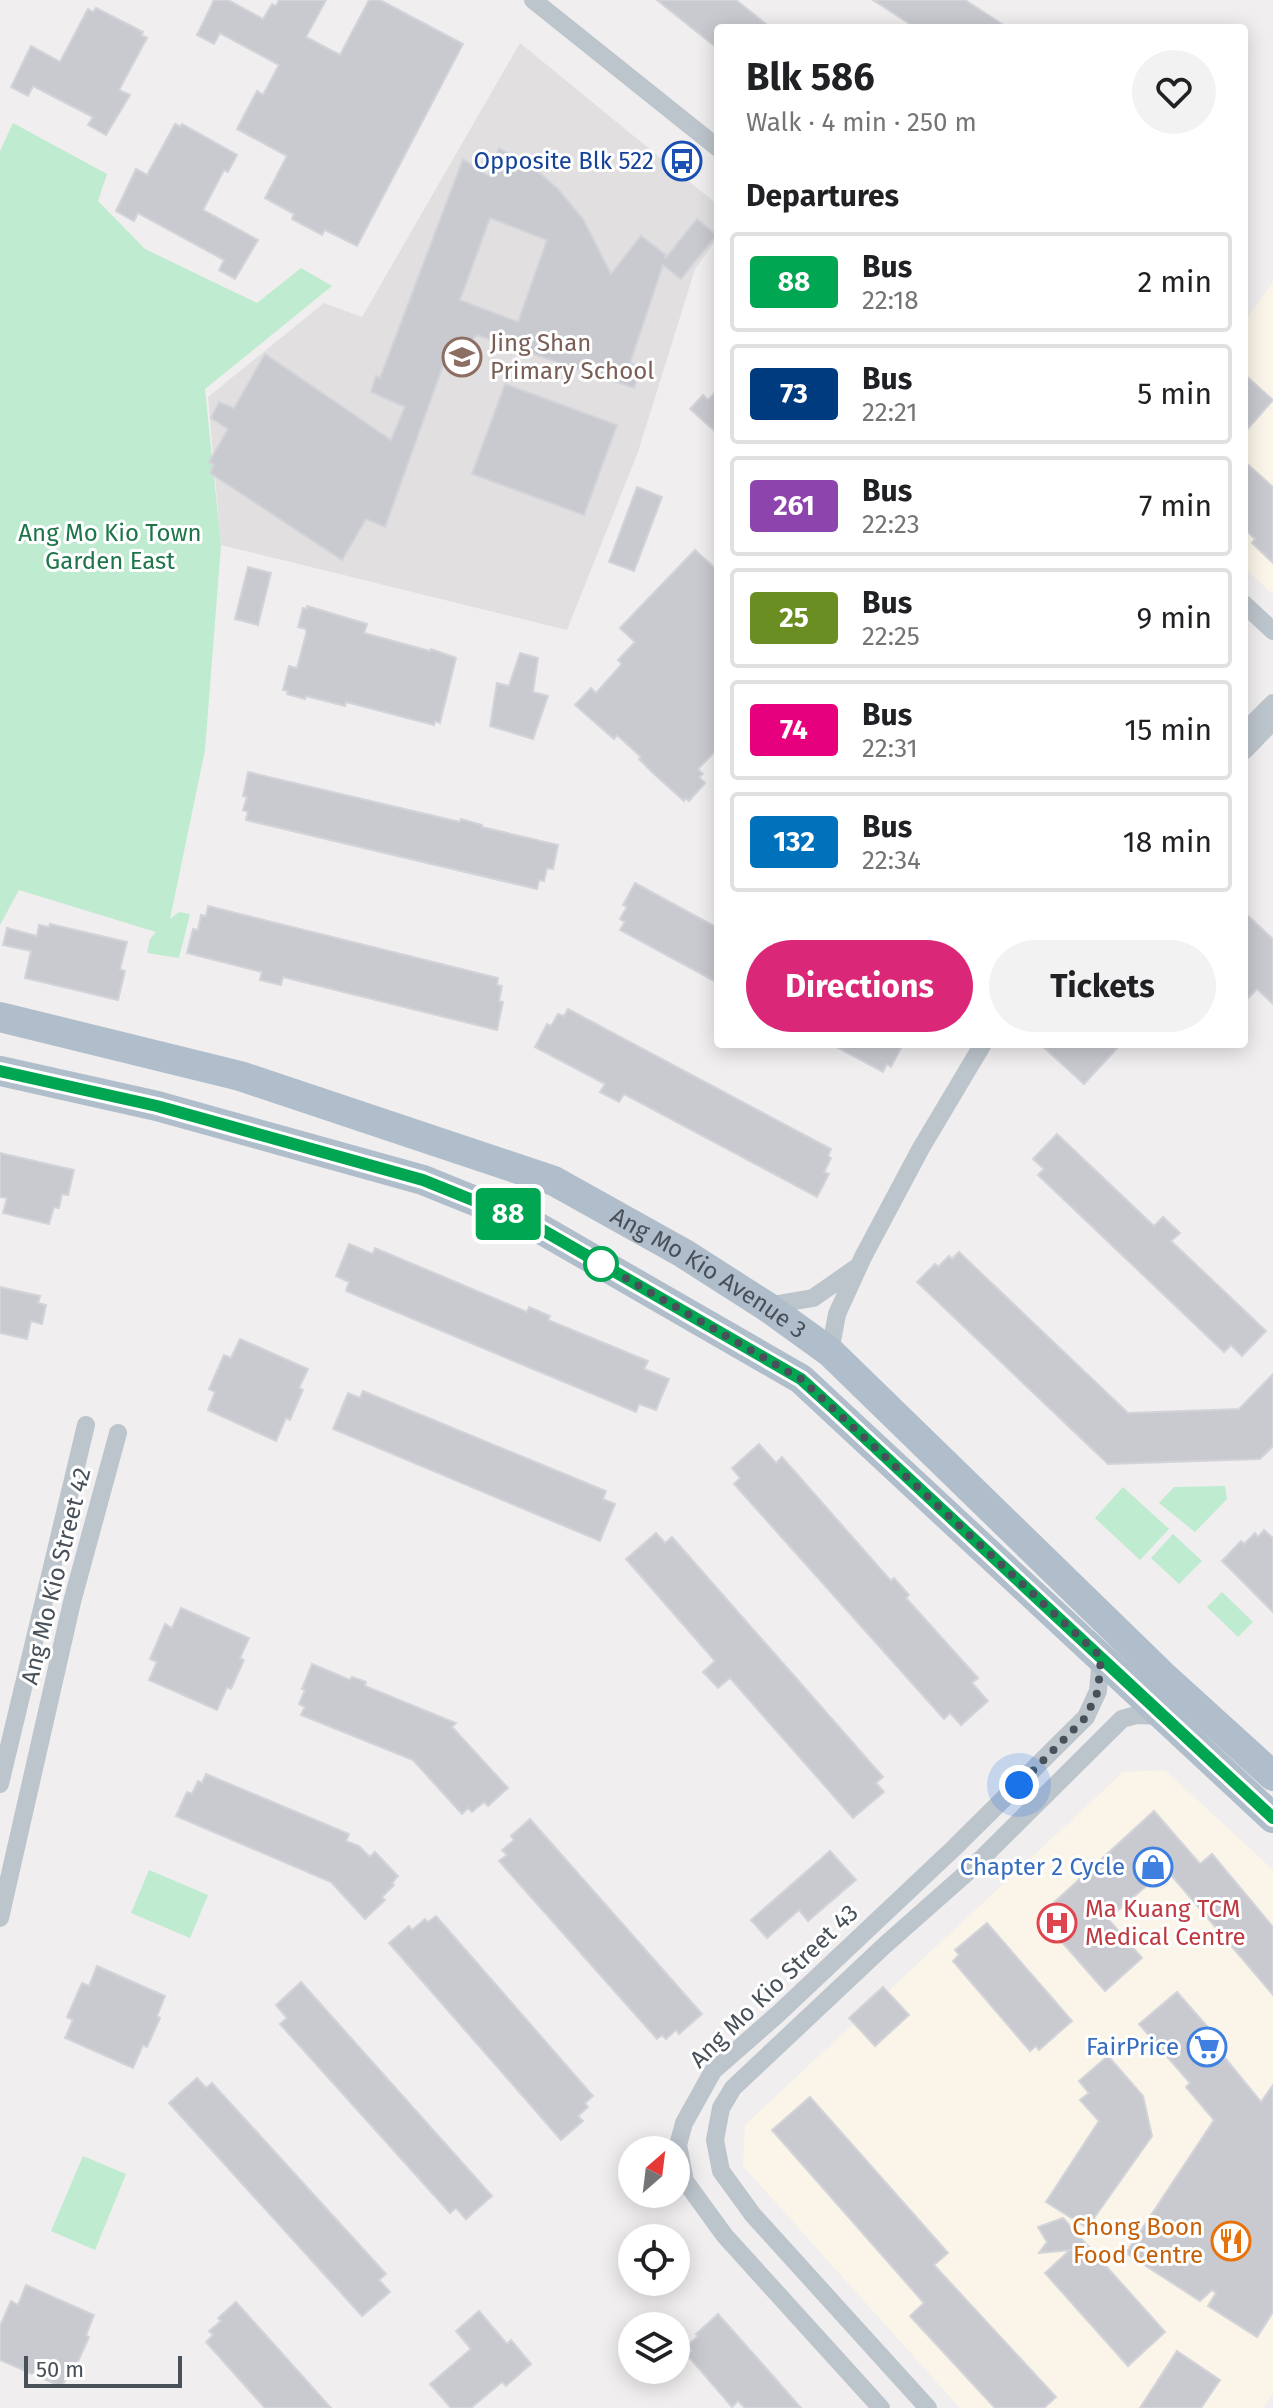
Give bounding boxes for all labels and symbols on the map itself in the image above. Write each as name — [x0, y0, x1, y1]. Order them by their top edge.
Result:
bus stop icon: Opposite Blk 522 — [661, 140, 703, 182]
place label: Opposite Blk 522 — [473, 147, 654, 175]
place label: Jing Shan Primary School — [490, 329, 654, 385]
school or university icon: Jing Shan Primary School — [441, 336, 483, 378]
park label: Ang Mo Kio Town Garden East — [18, 519, 202, 575]
line badge: 88 — [472, 1188, 544, 1240]
street label: Ang Mo Kio Avenue 3 — [606, 1202, 812, 1344]
unlabelled marker — [584, 1247, 618, 1281]
street label: Ang Mo Kio Street 42 — [15, 1465, 97, 1687]
your location — [999, 1765, 1039, 1805]
shop icon: Chapter 2 Cycle — [1132, 1846, 1174, 1888]
place label: Chapter 2 Cycle — [960, 1853, 1125, 1881]
place label: Ma Kuang TCM Medical Centre — [1085, 1895, 1246, 1951]
street label: Ang Mo Kio Street 43 — [684, 1899, 864, 2073]
hospital icon: Ma Kuang TCM Medical Centre — [1036, 1902, 1078, 1944]
supermarket icon: FairPrice — [1186, 2026, 1228, 2068]
place label: FairPrice — [1086, 2033, 1179, 2061]
north arrow — [618, 2136, 690, 2208]
place label: Chong Boon Food Centre — [1072, 2213, 1203, 2269]
restaurant icon: Chong Boon Food Centre — [1210, 2220, 1252, 2262]
scale bar — [24, 2352, 182, 2388]

